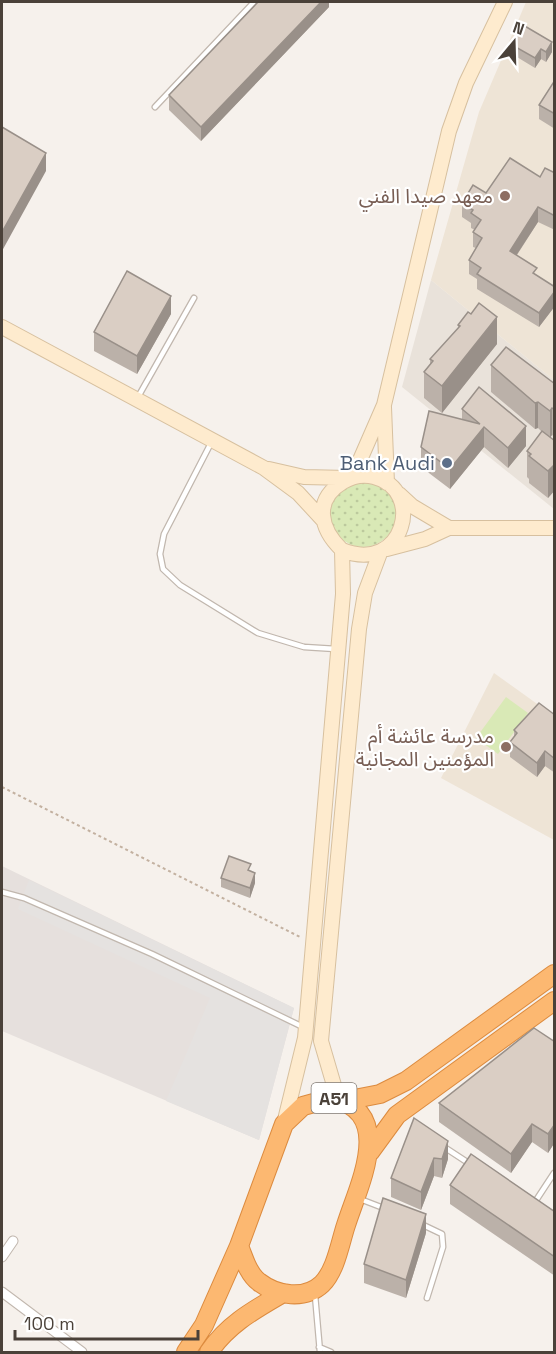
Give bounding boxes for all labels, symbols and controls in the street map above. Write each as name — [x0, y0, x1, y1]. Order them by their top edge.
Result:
north arrow — [484, 12, 544, 72]
text: N — [510, 17, 527, 40]
place label: معهد صيدا الفني — [359, 183, 493, 212]
marker: معهد صيدا الفني — [498, 189, 512, 203]
place label: Bank Audi — [340, 450, 435, 476]
marker: Bank Audi — [440, 456, 454, 470]
place label: مدرسة عائشة أم المؤمنين المجانية — [356, 723, 494, 772]
marker: مدرسة عائشة أم المؤمنين المجانية — [499, 740, 513, 754]
road number: A51 — [312, 1083, 356, 1113]
scale bar — [15, 1303, 198, 1341]
text: 100 m — [24, 1312, 75, 1335]

